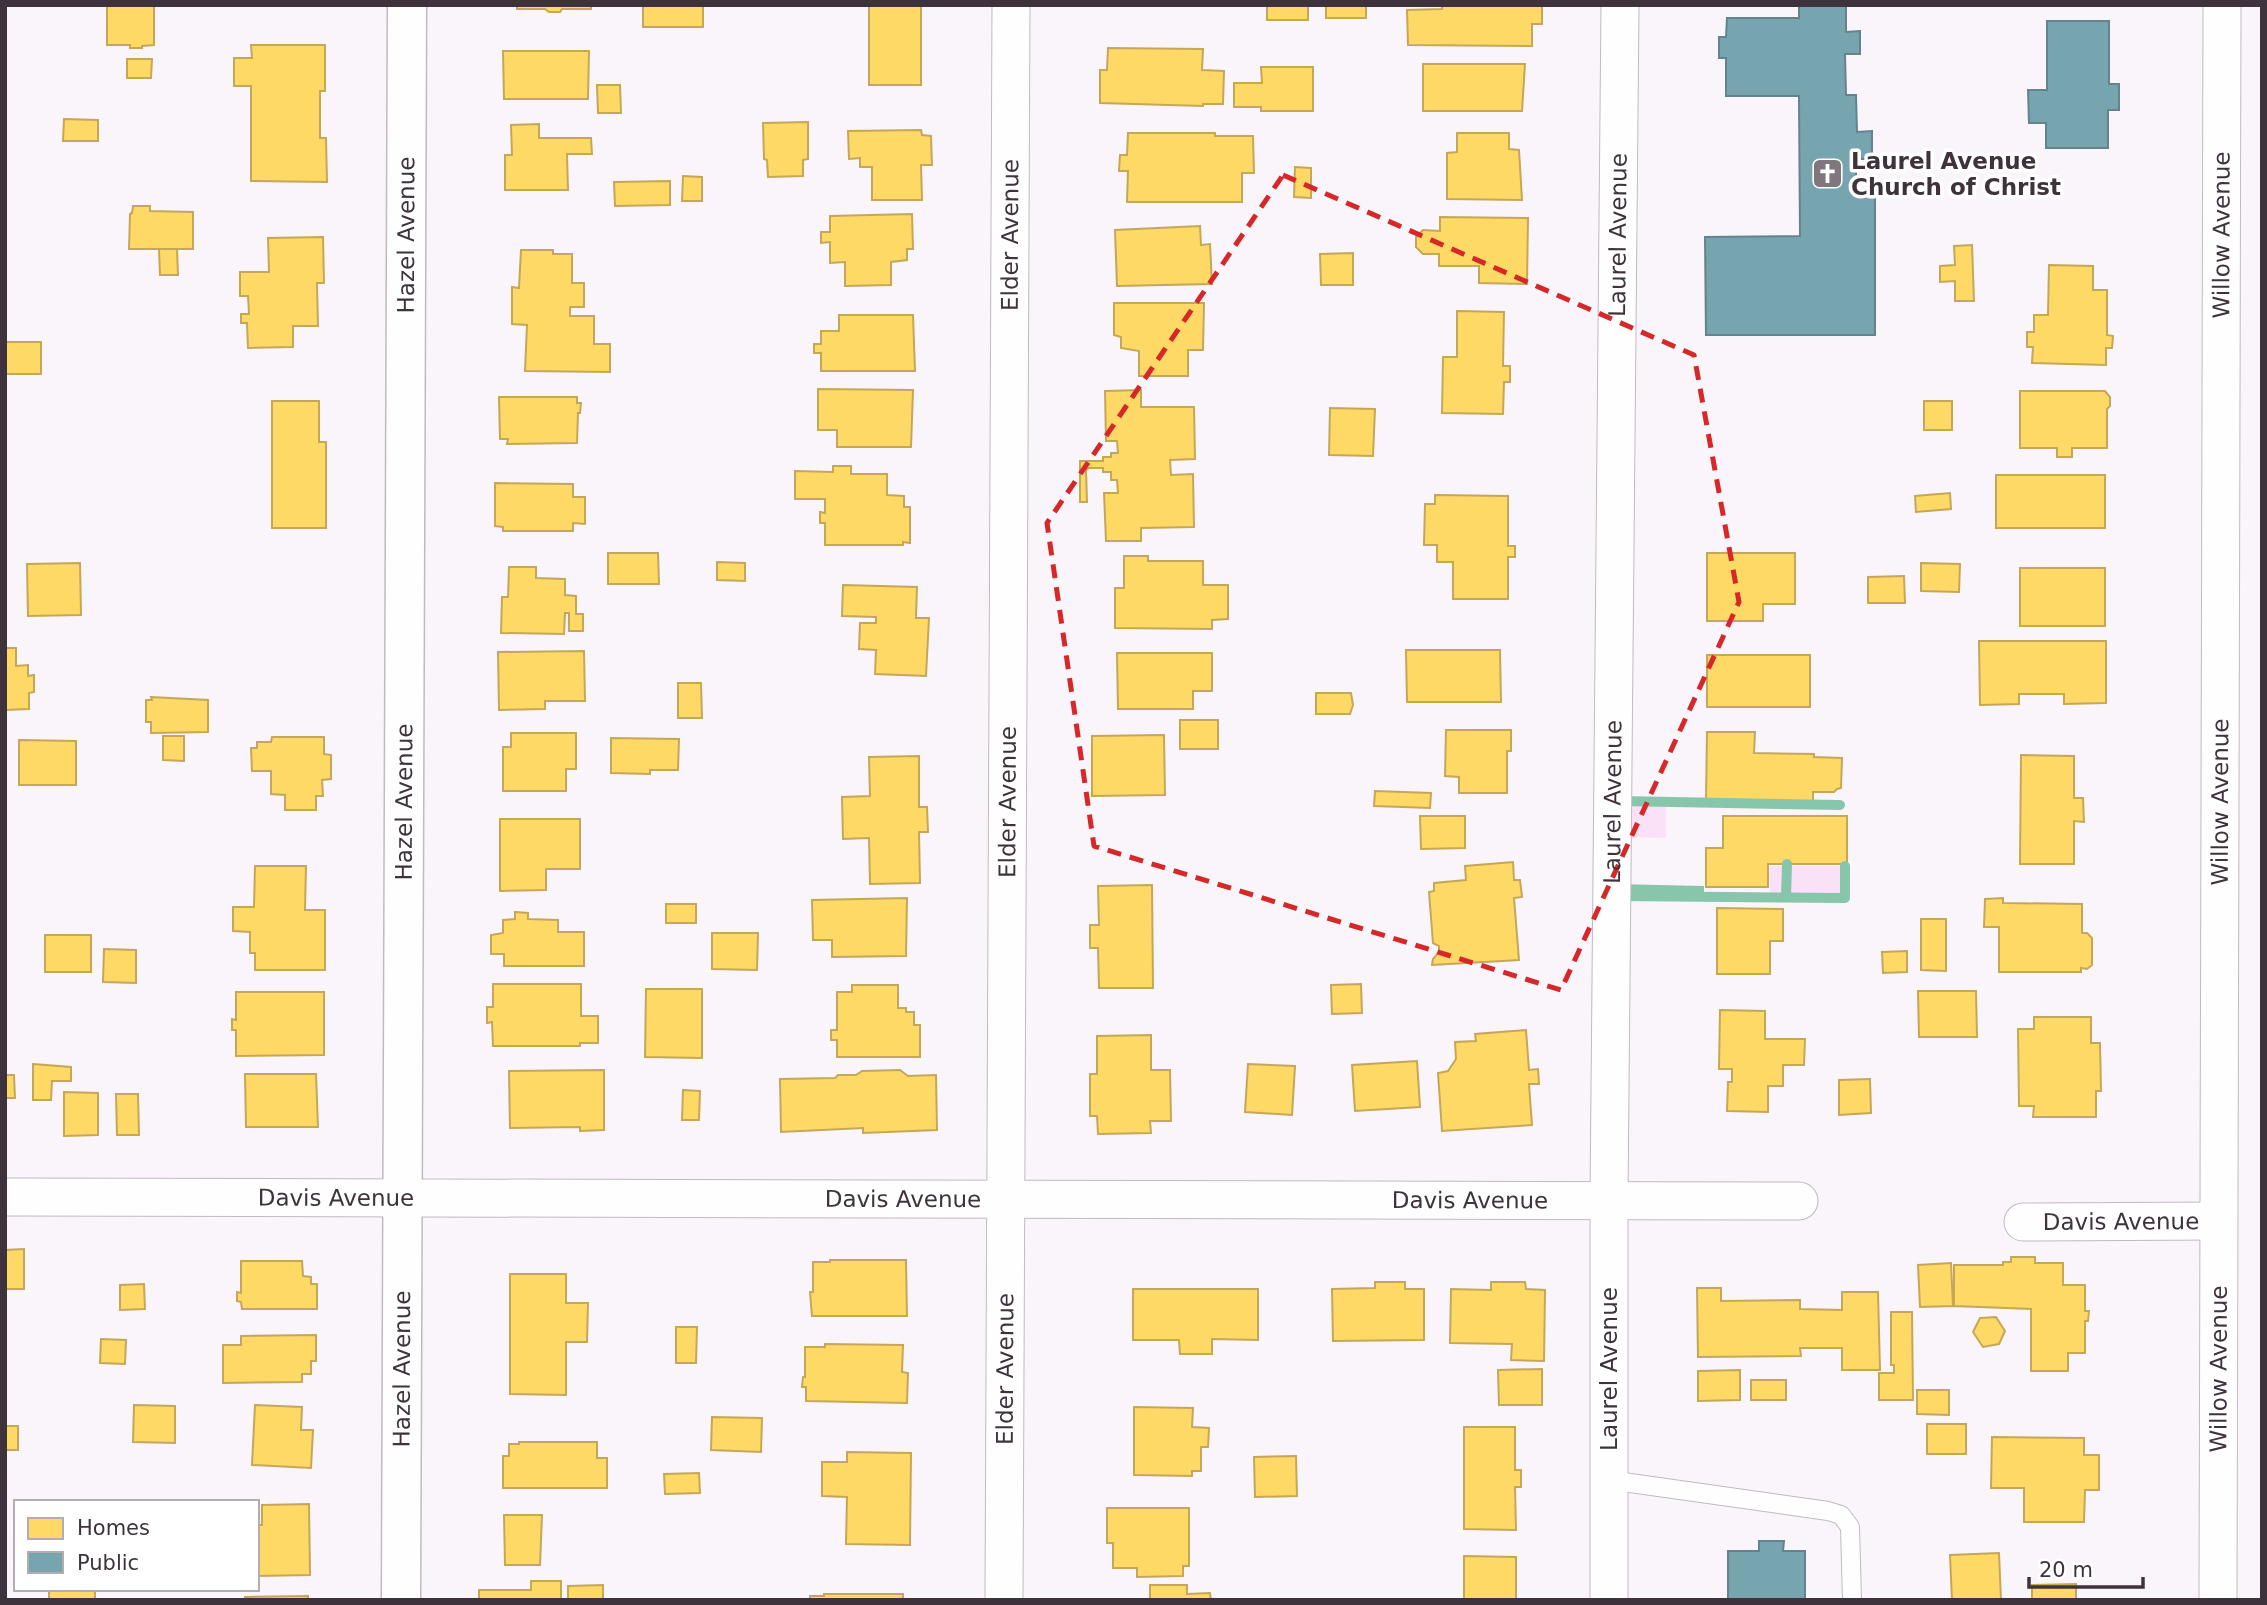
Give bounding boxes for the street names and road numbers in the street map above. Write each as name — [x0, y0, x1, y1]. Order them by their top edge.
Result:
street label: Willow Avenue — [2208, 151, 2235, 319]
street label: Laurel Avenue — [1604, 153, 1632, 317]
street label: Hazel Avenue — [393, 157, 419, 313]
street label: Elder Avenue — [997, 159, 1023, 311]
street label: Willow Avenue — [2207, 718, 2233, 886]
street label: Laurel Avenue — [1599, 720, 1626, 884]
street label: Hazel Avenue — [391, 724, 417, 880]
street label: Elder Avenue — [994, 726, 1021, 878]
street label: Davis Avenue — [258, 1185, 414, 1211]
street label: Davis Avenue — [825, 1186, 981, 1212]
street label: Davis Avenue — [1392, 1187, 1548, 1213]
street label: Davis Avenue — [2043, 1208, 2199, 1235]
street label: Willow Avenue — [2205, 1285, 2232, 1453]
street label: Laurel Avenue — [1596, 1287, 1622, 1451]
street label: Hazel Avenue — [389, 1291, 415, 1447]
street label: Elder Avenue — [992, 1293, 1018, 1445]

